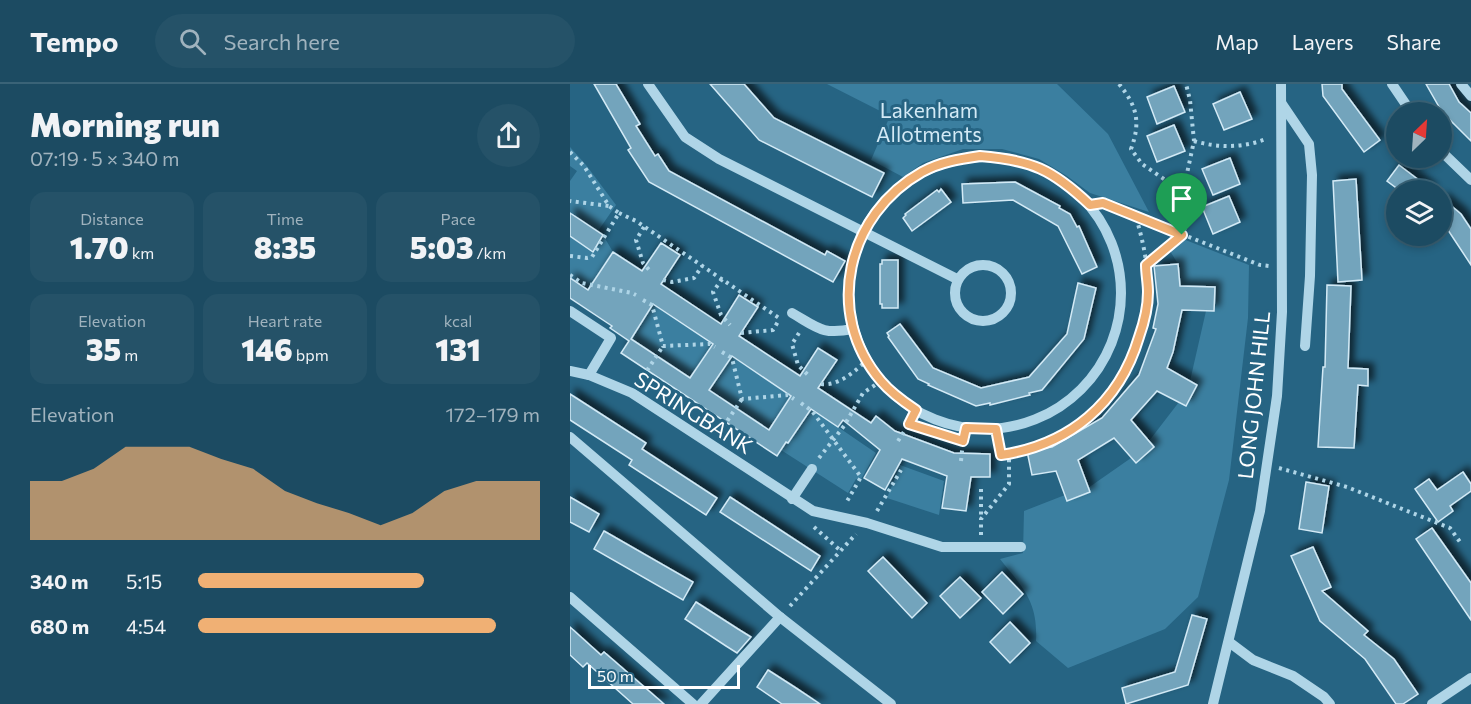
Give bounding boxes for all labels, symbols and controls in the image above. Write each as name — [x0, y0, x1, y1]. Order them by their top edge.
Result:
search box — [155, 14, 575, 68]
text: Tempo — [30, 24, 119, 58]
icon: search — [176, 25, 209, 58]
text: Search here — [224, 28, 340, 55]
text: Map — [1215, 29, 1259, 54]
text: Layers — [1292, 29, 1354, 54]
text: Share — [1387, 29, 1441, 54]
park label: Lakenham Allotments — [876, 97, 982, 146]
north arrow — [1386, 102, 1452, 168]
map controls — [1386, 102, 1452, 246]
text: Morning run — [30, 103, 220, 144]
button: share — [477, 104, 540, 167]
text: 07:19 · 5 × 340 m — [30, 146, 180, 170]
pin — [1156, 173, 1207, 235]
button: layers — [1386, 180, 1452, 246]
icon: arrive — [1165, 182, 1198, 215]
text: Distance — [80, 209, 144, 228]
text: Time — [267, 209, 303, 228]
text: Pace — [441, 209, 475, 228]
text: 1.70 — [70, 228, 129, 265]
text: 8:35 — [254, 228, 316, 265]
text: 5:03 — [410, 228, 473, 265]
text: km — [129, 243, 154, 262]
text: /km — [473, 243, 506, 262]
street label: LONG JOHN HILL — [1232, 310, 1274, 480]
text: Elevation — [78, 311, 146, 330]
text: Heart rate — [248, 311, 322, 330]
text: kcal — [444, 311, 472, 330]
text: 35 — [86, 330, 121, 367]
text: 146 — [241, 330, 293, 367]
text: 131 — [435, 330, 481, 367]
text: m — [121, 345, 138, 364]
text: bpm — [293, 345, 329, 364]
street label: SPRINGBANK — [630, 366, 758, 458]
text: Elevation — [30, 402, 115, 426]
text: 172–179 m — [446, 402, 540, 426]
text: 340 m — [30, 569, 88, 593]
text: 5:15 — [126, 569, 162, 593]
text: 680 m — [30, 614, 89, 638]
text: 4:54 — [126, 614, 166, 638]
scale bar — [588, 662, 740, 690]
text: 50 m — [597, 666, 634, 685]

